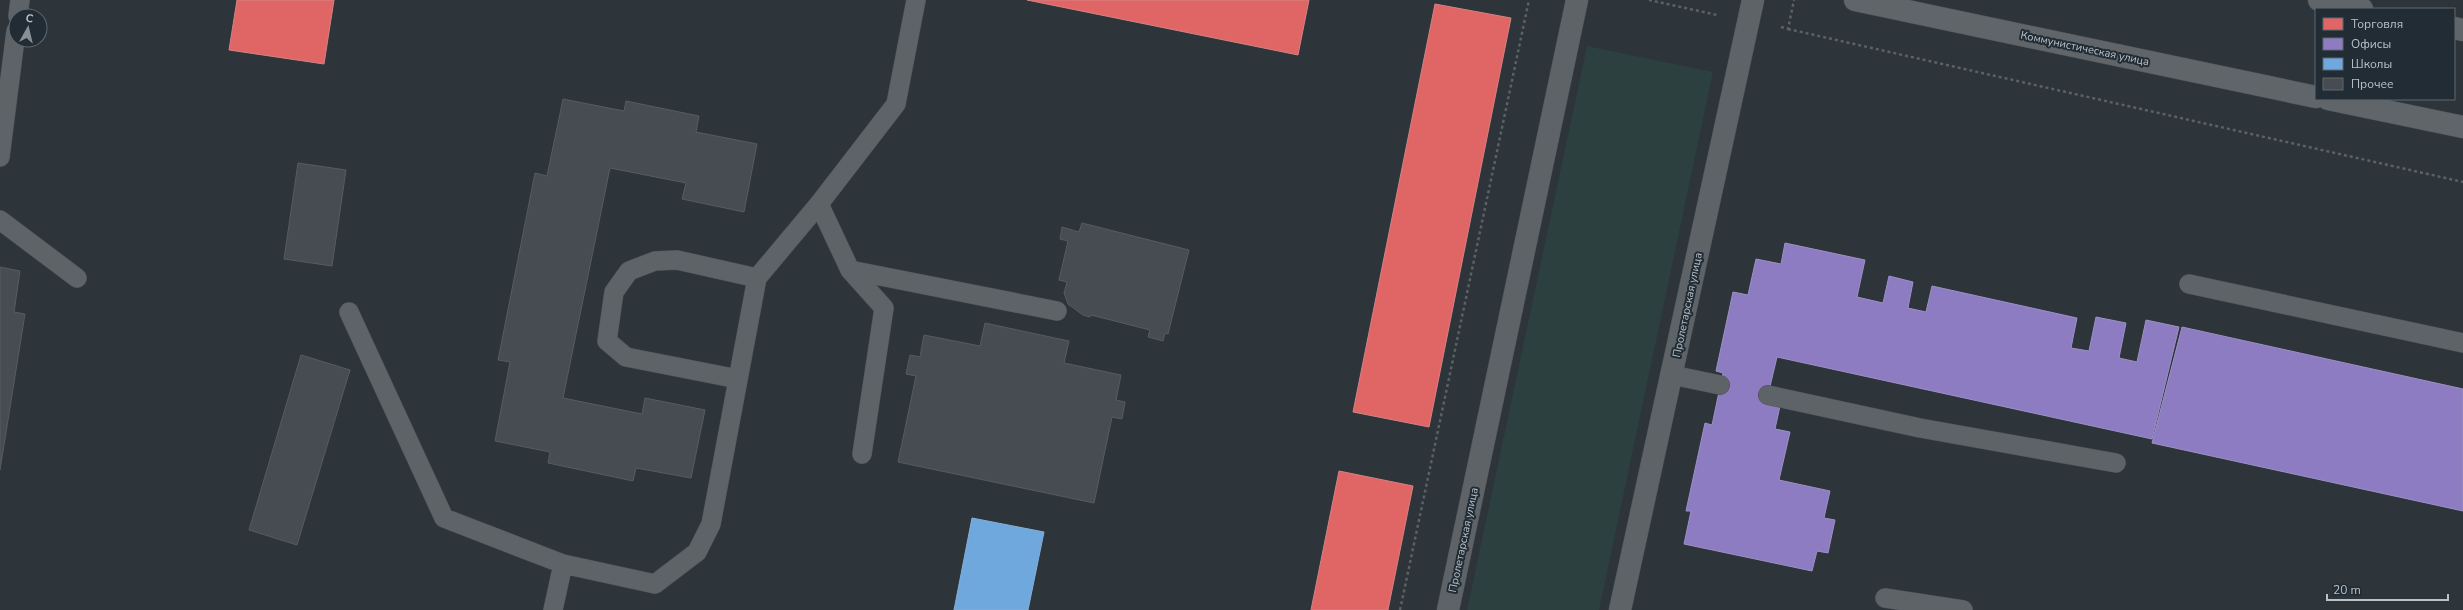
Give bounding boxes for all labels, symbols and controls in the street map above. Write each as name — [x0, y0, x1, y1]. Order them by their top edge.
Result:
north arrow — [8, 8, 48, 48]
legend — [2315, 8, 2455, 100]
text: С — [25, 11, 35, 27]
text: Торговля — [2351, 16, 2403, 32]
street label: Коммунистическая улица — [2019, 28, 2151, 69]
text: Офисы — [2351, 36, 2391, 52]
text: Школы — [2351, 56, 2392, 72]
text: Прочее — [2351, 76, 2394, 92]
street label: Пролетарская улица — [1669, 251, 1706, 359]
street label: Пролетарская улица — [1445, 486, 1482, 594]
scale bar — [2327, 576, 2448, 602]
text: 20 m — [2333, 582, 2361, 598]

